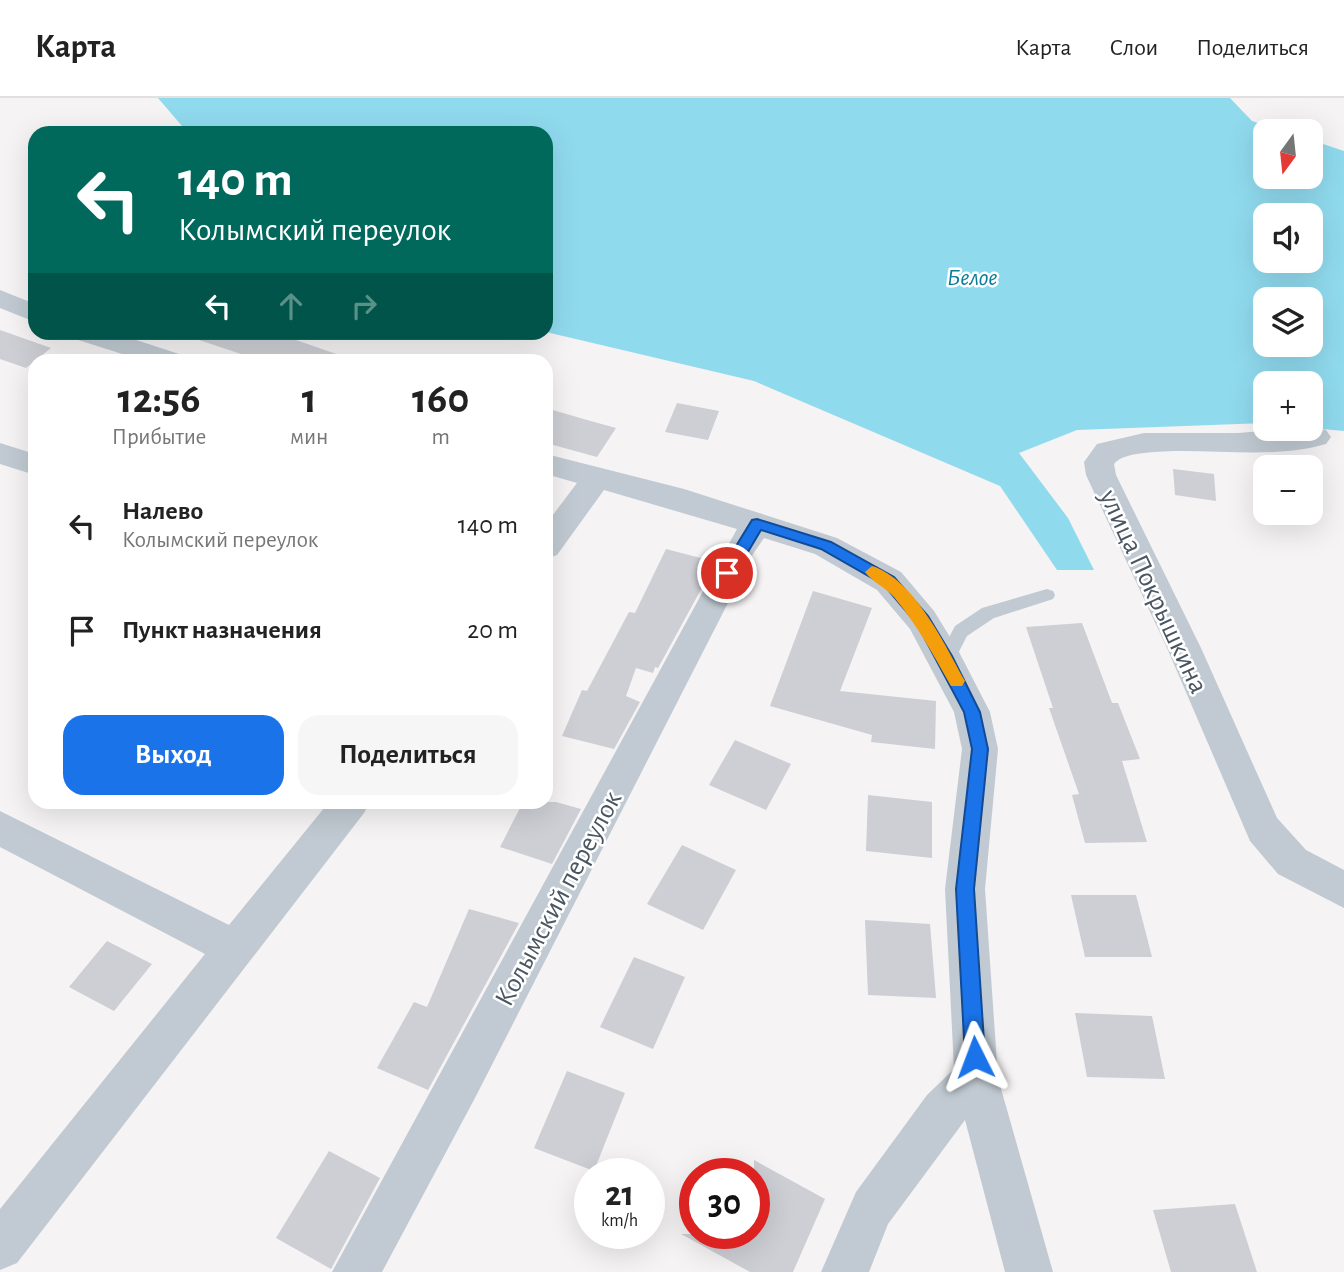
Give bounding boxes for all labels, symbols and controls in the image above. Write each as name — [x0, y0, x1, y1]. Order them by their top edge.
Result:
text: Карта — [35, 31, 116, 64]
text: Карта — [1015, 36, 1071, 60]
text: Слои — [1109, 36, 1158, 60]
text: Поделиться — [1196, 36, 1309, 60]
north arrow — [1253, 119, 1323, 189]
map controls — [1253, 119, 1323, 525]
icon: left — [63, 154, 154, 245]
text: 140 m — [178, 156, 293, 205]
button: sound — [1253, 203, 1323, 273]
text: Колымский переулок — [178, 214, 451, 246]
water label: Белое — [947, 266, 997, 290]
icon: left — [199, 287, 237, 325]
icon: ahead — [272, 287, 310, 325]
icon: right — [345, 287, 383, 325]
button: layers — [1253, 287, 1323, 357]
button: + — [1253, 371, 1323, 441]
text: 12:56 — [118, 378, 201, 420]
text: 1 — [302, 378, 317, 420]
text: 160 — [412, 378, 469, 420]
text: Прибытие — [112, 426, 206, 449]
text: мин — [290, 426, 328, 449]
text: m — [431, 426, 450, 449]
button: − — [1253, 455, 1323, 525]
street label: улица Покрышкина — [1093, 485, 1213, 698]
text: Налево — [122, 498, 203, 524]
icon: left — [63, 507, 101, 545]
text: 140 m — [458, 512, 518, 538]
text: Колымский переулок — [122, 529, 318, 552]
pin — [697, 543, 757, 603]
icon: arrive — [708, 554, 746, 592]
icon: arrive — [63, 612, 101, 650]
text: Пункт назначения — [122, 617, 322, 643]
text: 20 m — [467, 617, 518, 643]
button: Выход — [63, 715, 284, 795]
button: Поделиться — [298, 715, 518, 795]
street label: Колымский переулок — [490, 787, 627, 1011]
position arrow — [938, 1020, 1012, 1094]
speed limit sign: 30 — [679, 1158, 770, 1249]
text: 21 — [605, 1177, 634, 1212]
text: km/h — [601, 1212, 638, 1230]

